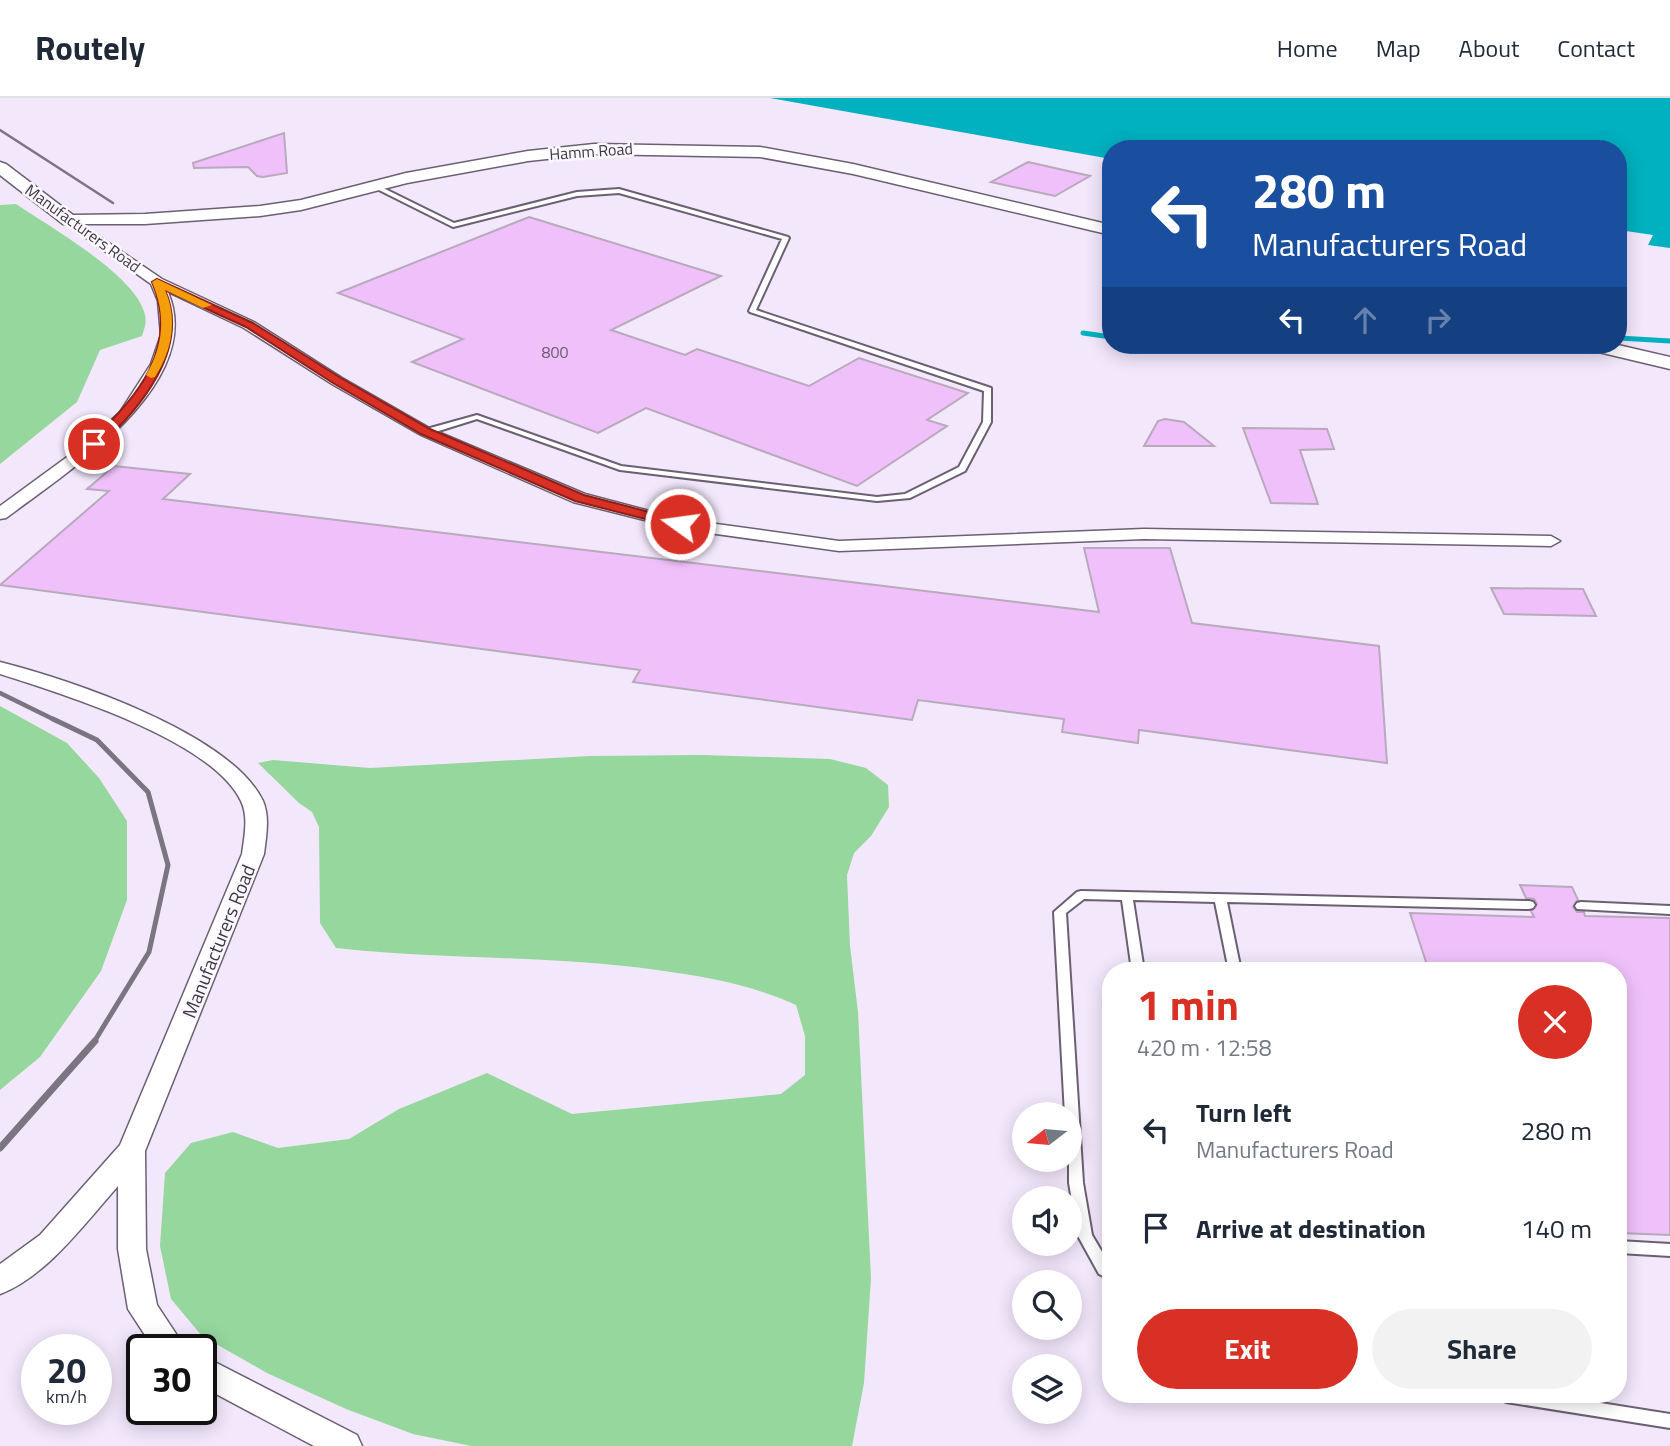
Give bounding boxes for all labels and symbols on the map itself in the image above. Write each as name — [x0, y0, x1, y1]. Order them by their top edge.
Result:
street label: Hamm Road — [548, 136, 634, 166]
street label: Manufacturers Road — [20, 178, 146, 278]
house number: 800 — [542, 340, 568, 364]
pin — [64, 414, 124, 474]
position arrow — [643, 487, 717, 561]
street label: Manufacturers Road — [174, 860, 262, 1022]
north arrow — [1012, 1102, 1082, 1172]
speed limit sign: 30 — [126, 1334, 217, 1425]

